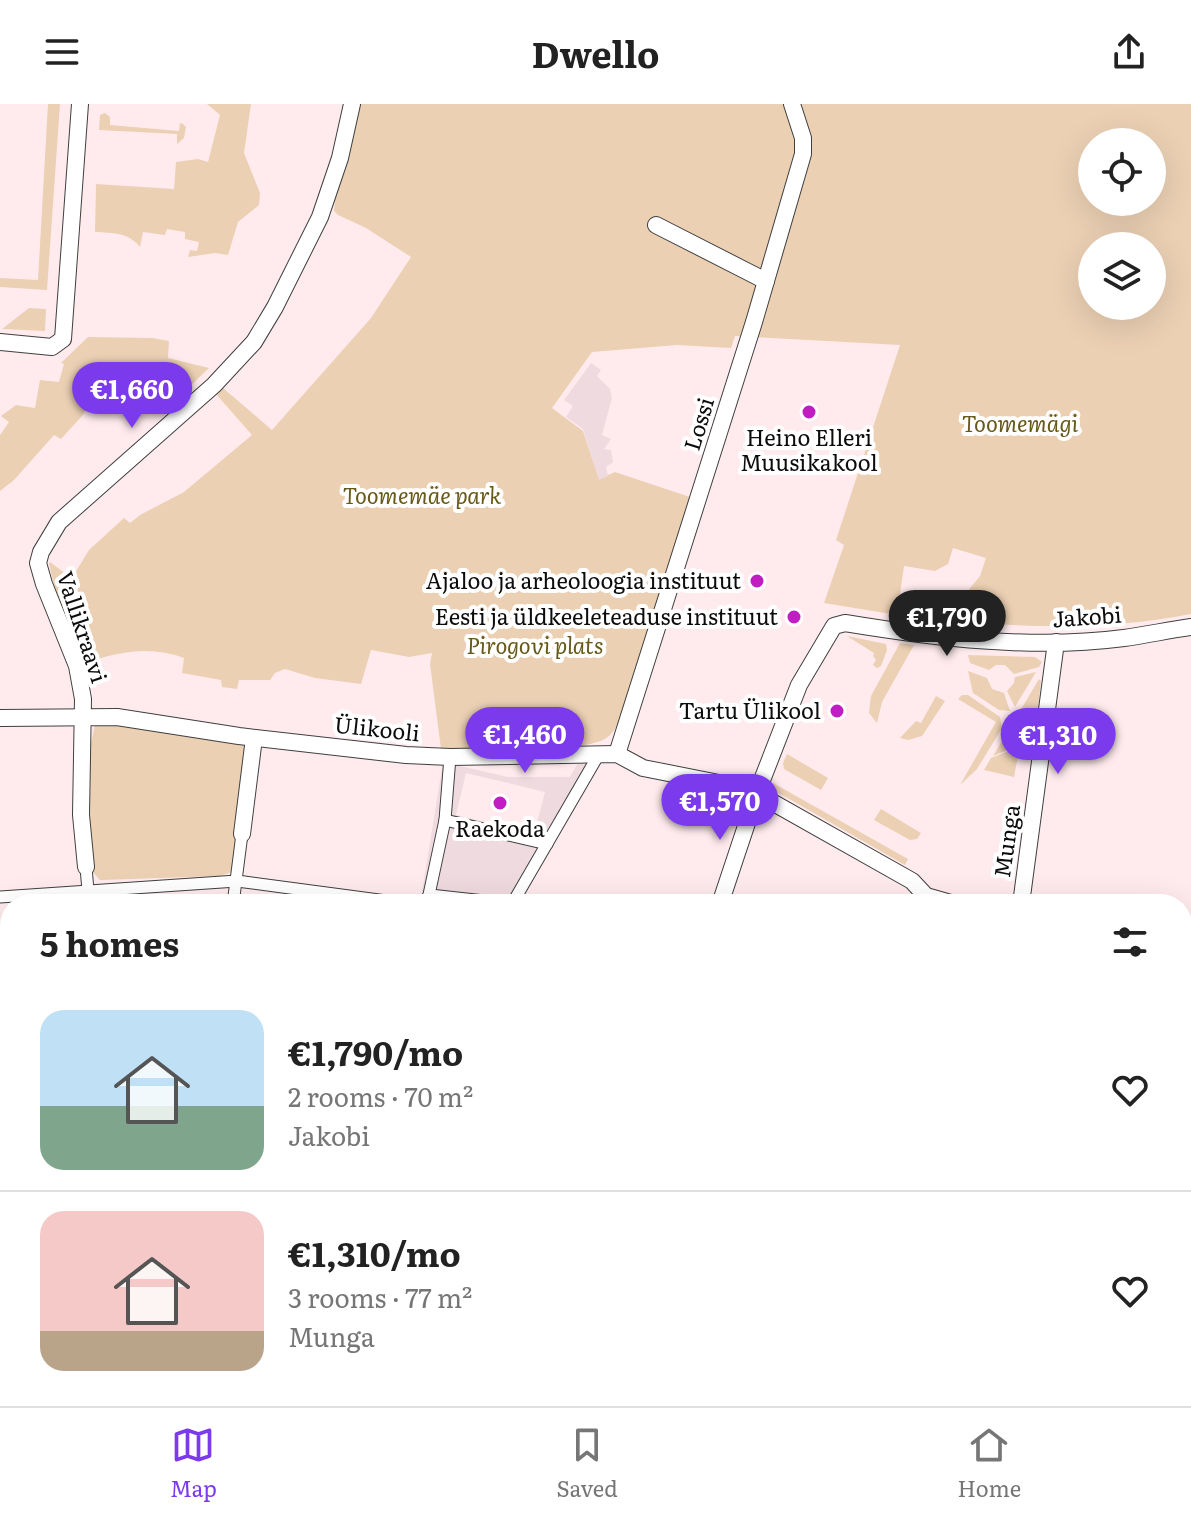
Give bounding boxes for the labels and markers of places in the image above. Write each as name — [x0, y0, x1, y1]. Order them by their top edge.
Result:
pin: €1,660 — [67, 362, 197, 430]
marker: Heino Elleri Muusikakool — [800, 403, 818, 421]
place label: Heino Elleri Muusikakool — [740, 420, 878, 478]
place label: Ajaloo ja arheoloogia instituut — [426, 563, 741, 596]
marker: Ajaloo ja arheoloogia instituut — [748, 572, 766, 590]
pin: €1,790 — [882, 590, 1012, 658]
place label: Eesti ja üldkeeleteaduse instituut — [435, 599, 778, 632]
marker: Eesti ja üldkeeleteaduse instituut — [785, 608, 803, 626]
place label: Tartu Ülikool — [679, 693, 821, 726]
marker: Tartu Ülikool — [828, 702, 846, 720]
pin: €1,460 — [460, 707, 590, 775]
pin: €1,310 — [993, 708, 1123, 776]
pin: €1,570 — [655, 774, 785, 842]
marker: Raekoda — [491, 794, 509, 812]
place label: Raekoda — [455, 811, 545, 844]

